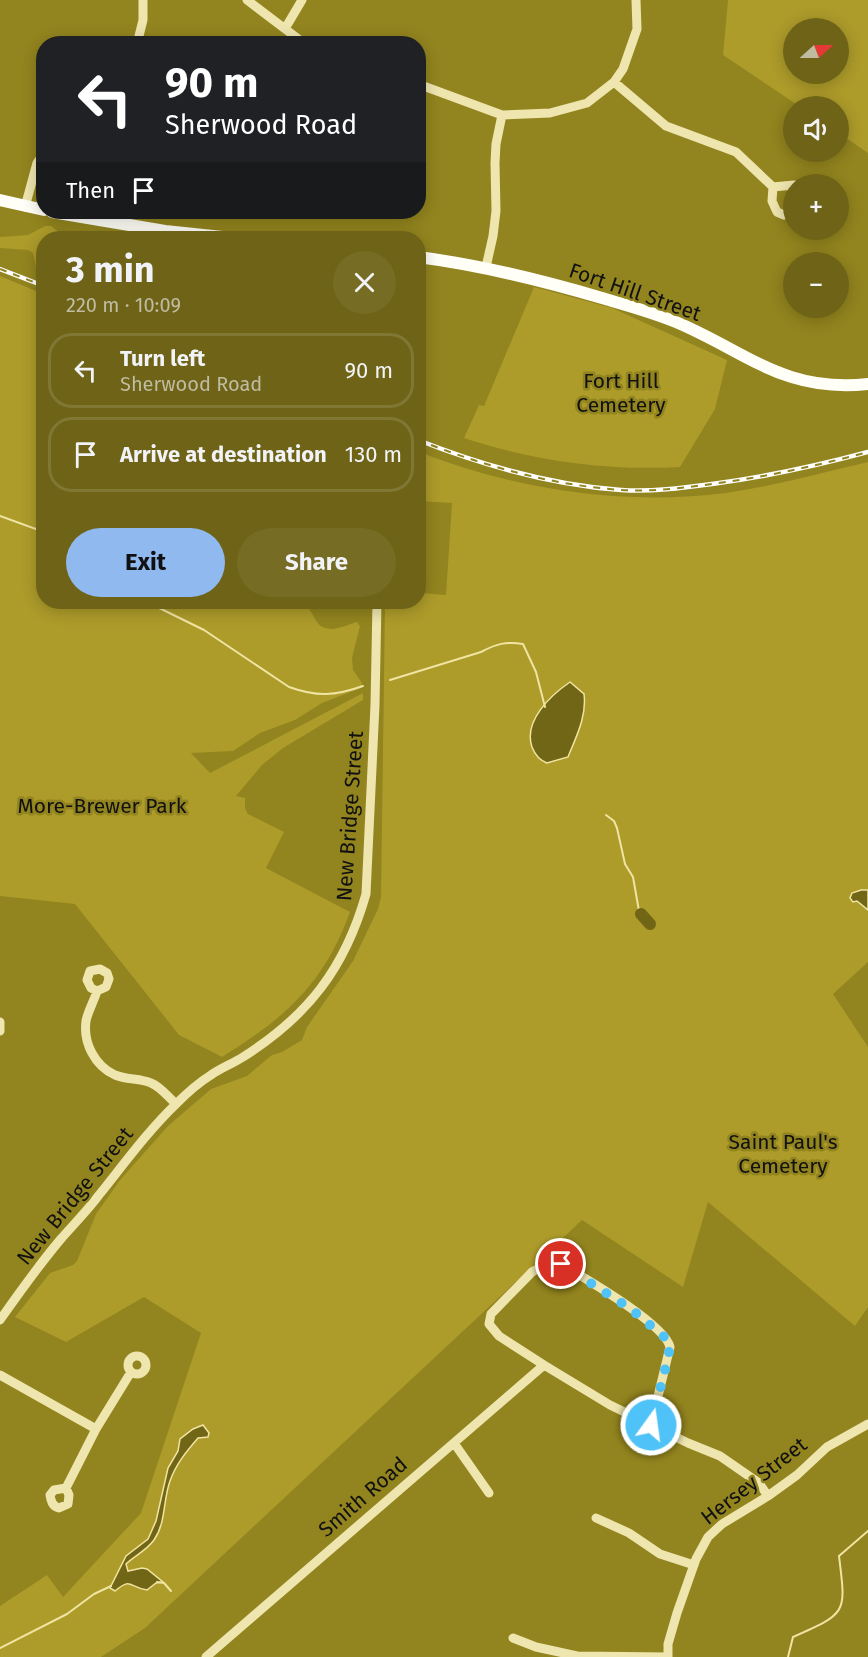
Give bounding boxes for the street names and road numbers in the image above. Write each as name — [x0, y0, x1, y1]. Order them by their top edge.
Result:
street label: Fort Hill Street — [565, 257, 705, 327]
street label: New Bridge Street — [331, 730, 369, 902]
street label: New Bridge Street — [11, 1121, 139, 1270]
street label: Hersey Street — [696, 1431, 813, 1531]
street label: Smith Road — [313, 1451, 413, 1543]

